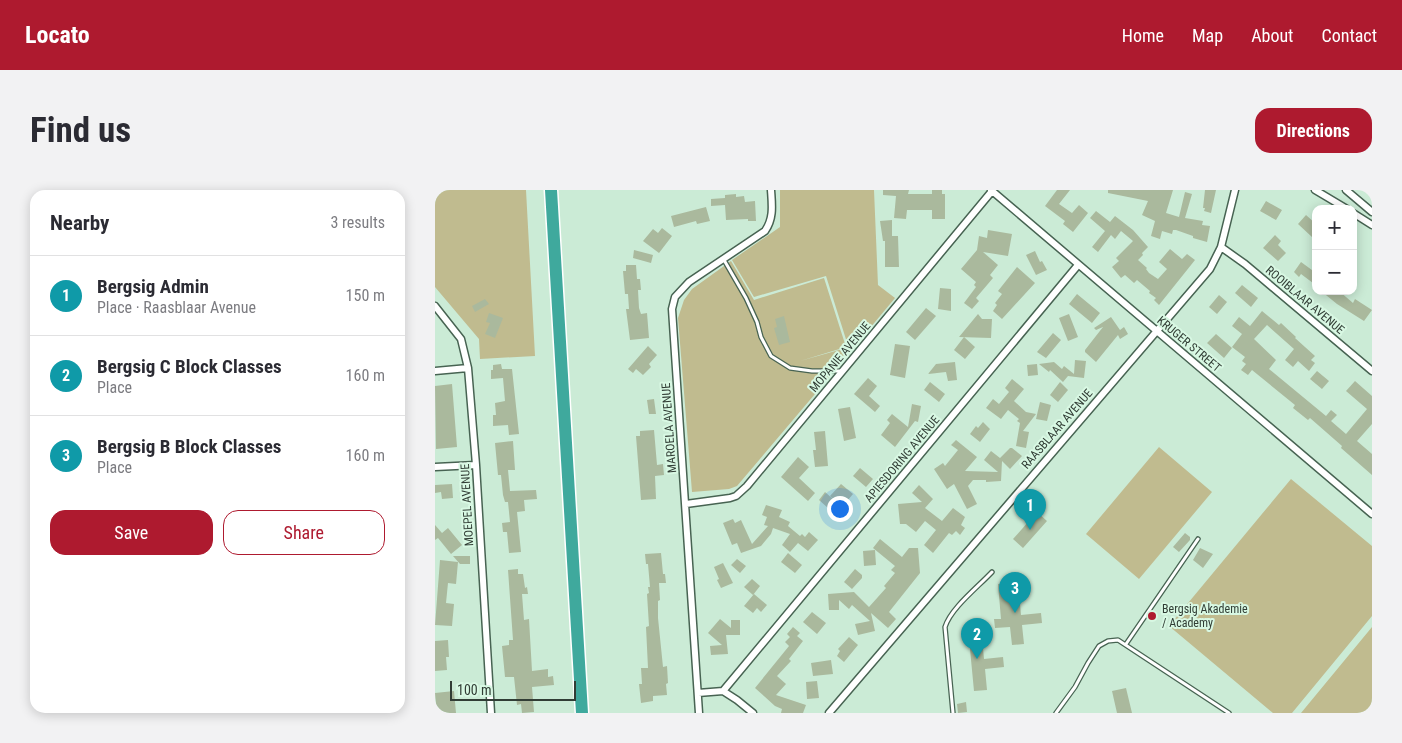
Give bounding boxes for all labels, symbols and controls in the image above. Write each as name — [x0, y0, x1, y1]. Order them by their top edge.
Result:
text: Locato — [25, 21, 90, 49]
text: Home — [1122, 25, 1164, 46]
text: Map — [1192, 25, 1223, 46]
text: About — [1251, 25, 1293, 46]
text: Contact — [1321, 25, 1377, 46]
button: Directions — [1255, 108, 1372, 153]
text: Find us — [30, 110, 131, 151]
map controls — [1312, 205, 1357, 295]
button: + — [1312, 205, 1357, 250]
text: Nearby — [50, 211, 109, 235]
text: 3 results — [330, 213, 385, 232]
button: − — [1312, 250, 1357, 295]
street label: ROOIBLAAR AVENUE — [1263, 263, 1347, 337]
text: Bergsig Admin — [97, 275, 209, 298]
text: 1 — [62, 286, 70, 305]
text: 150 m — [346, 286, 385, 305]
text: Place · Raasblaar Avenue — [97, 298, 256, 317]
street label: KRUGER STREET — [1154, 313, 1224, 375]
street label: MOPANIE AVENUE — [807, 319, 873, 395]
text: Bergsig C Block Classes — [97, 355, 282, 378]
text: 2 — [62, 366, 70, 385]
text: 160 m — [346, 366, 385, 385]
text: Place — [97, 378, 132, 397]
street label: MAROELA AVENUE — [659, 382, 679, 474]
street label: RAASBLAAR AVENUE — [1019, 386, 1095, 472]
street label: APIESDORING AVENUE — [862, 413, 942, 505]
text: Bergsig B Block Classes — [97, 435, 281, 458]
text: 3 — [62, 446, 70, 465]
text: 160 m — [346, 446, 385, 465]
text: Place — [97, 458, 132, 477]
street label: MOEPEL AVENUE — [458, 463, 476, 547]
pin: 1 — [1014, 489, 1046, 530]
your location — [827, 496, 853, 522]
button: Save — [50, 510, 213, 555]
button: Share — [223, 510, 385, 555]
pin: 3 — [999, 572, 1031, 613]
place label: Bergsig Akademie / Academy — [1162, 602, 1248, 630]
marker: Bergsig Akademie / Academy — [1146, 610, 1158, 622]
pin: 2 — [961, 618, 993, 659]
scale bar — [450, 678, 576, 701]
text: 100 m — [457, 682, 492, 698]

